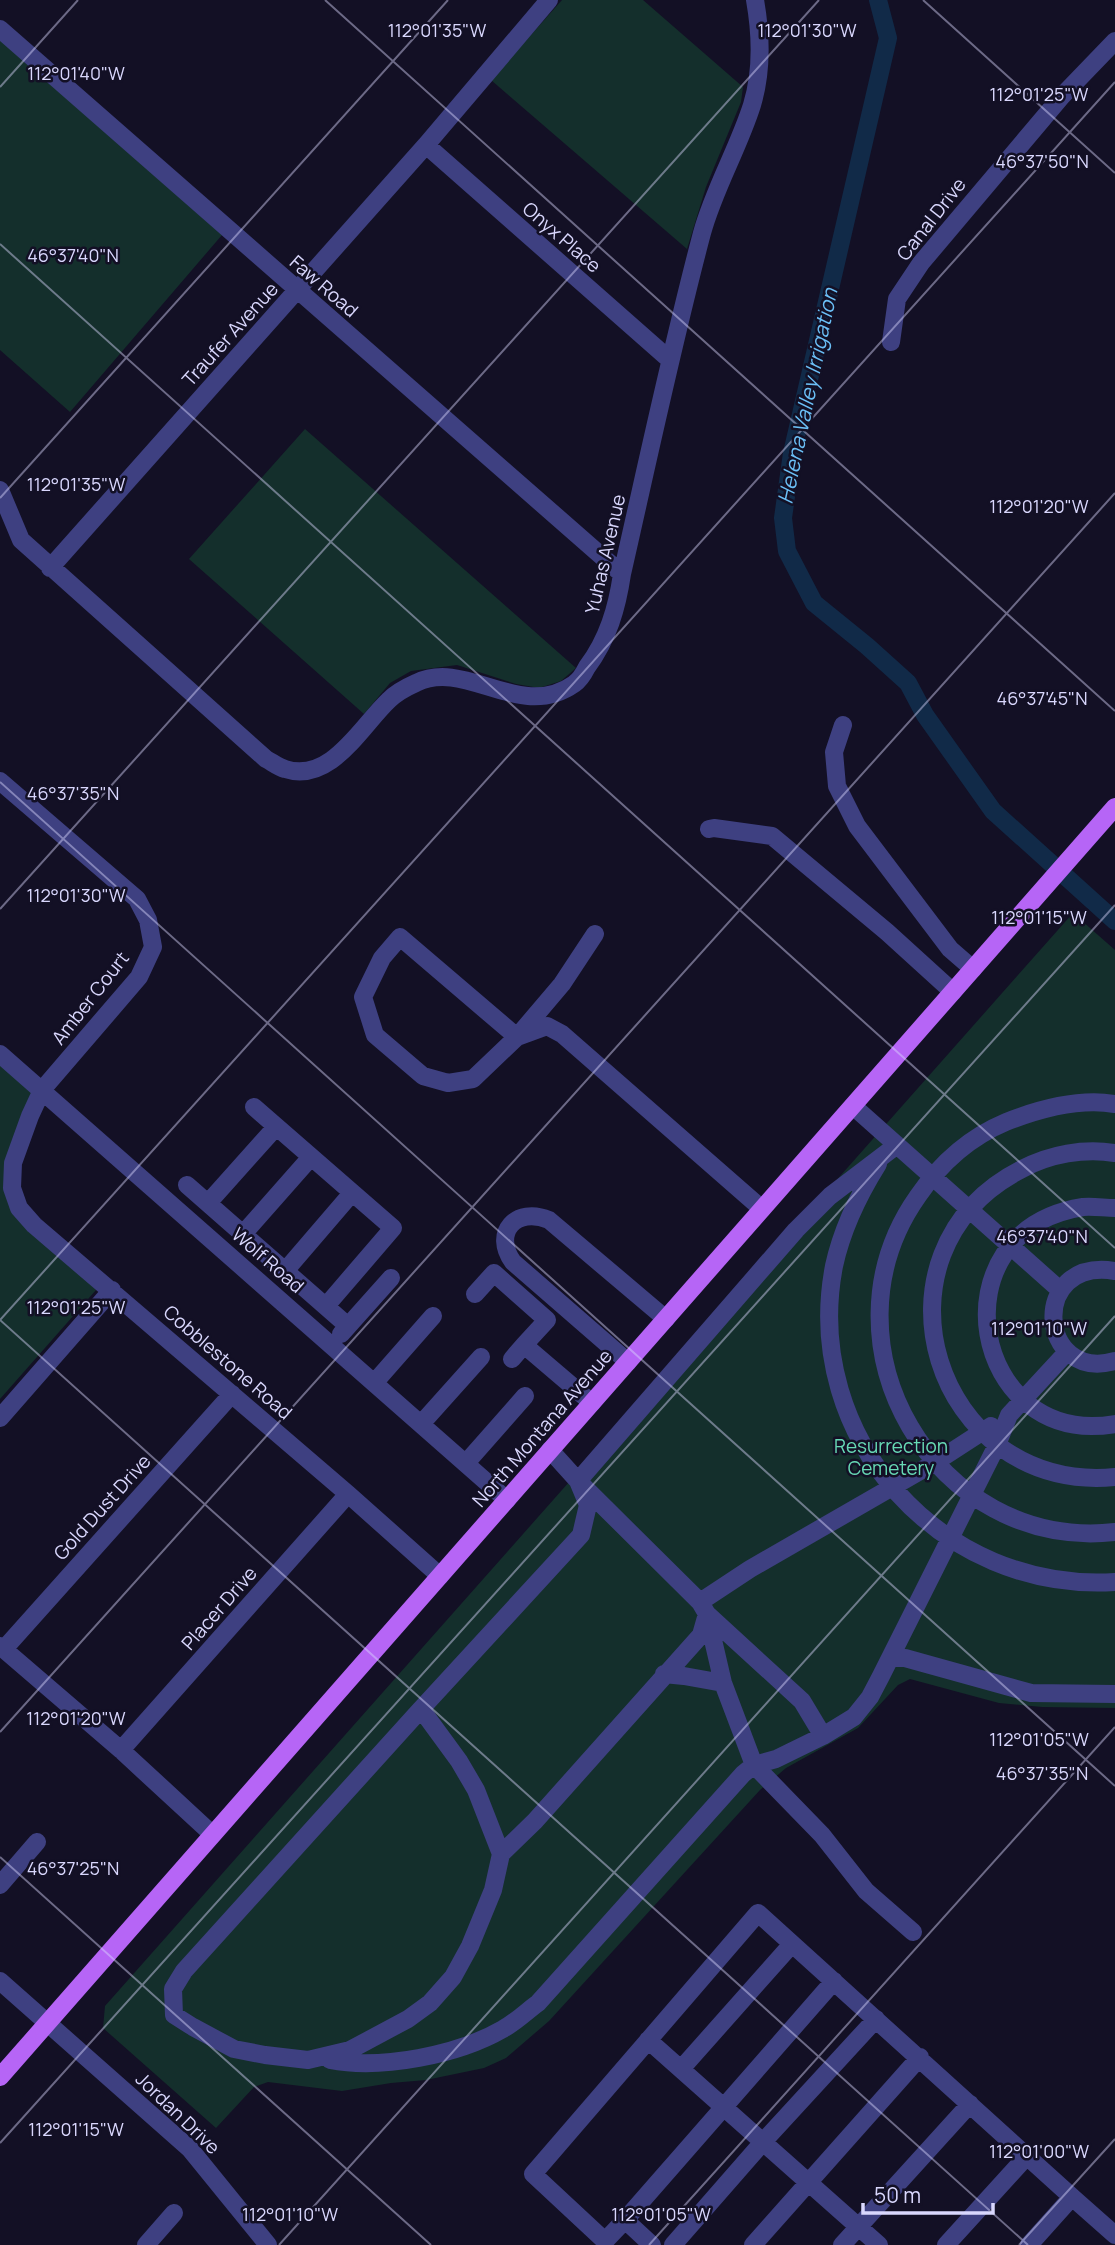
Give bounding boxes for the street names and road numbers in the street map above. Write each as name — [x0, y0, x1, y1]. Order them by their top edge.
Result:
street label: Canal Drive — [890, 172, 972, 266]
street label: Onyx Place — [517, 196, 607, 278]
street label: Faw Road — [284, 249, 364, 323]
street label: Traufer Avenue — [176, 276, 284, 392]
street label: Yuhas Avenue — [579, 492, 631, 616]
street label: Amber Court — [45, 946, 135, 1050]
street label: Wolf Road — [226, 1221, 310, 1299]
street label: Cobblestone Road — [158, 1299, 298, 1425]
street label: North Montana Avenue — [466, 1344, 618, 1512]
street label: Gold Dust Drive — [48, 1449, 156, 1565]
street label: Placer Drive — [175, 1561, 263, 1655]
street label: Jordan Drive — [130, 2066, 226, 2160]

